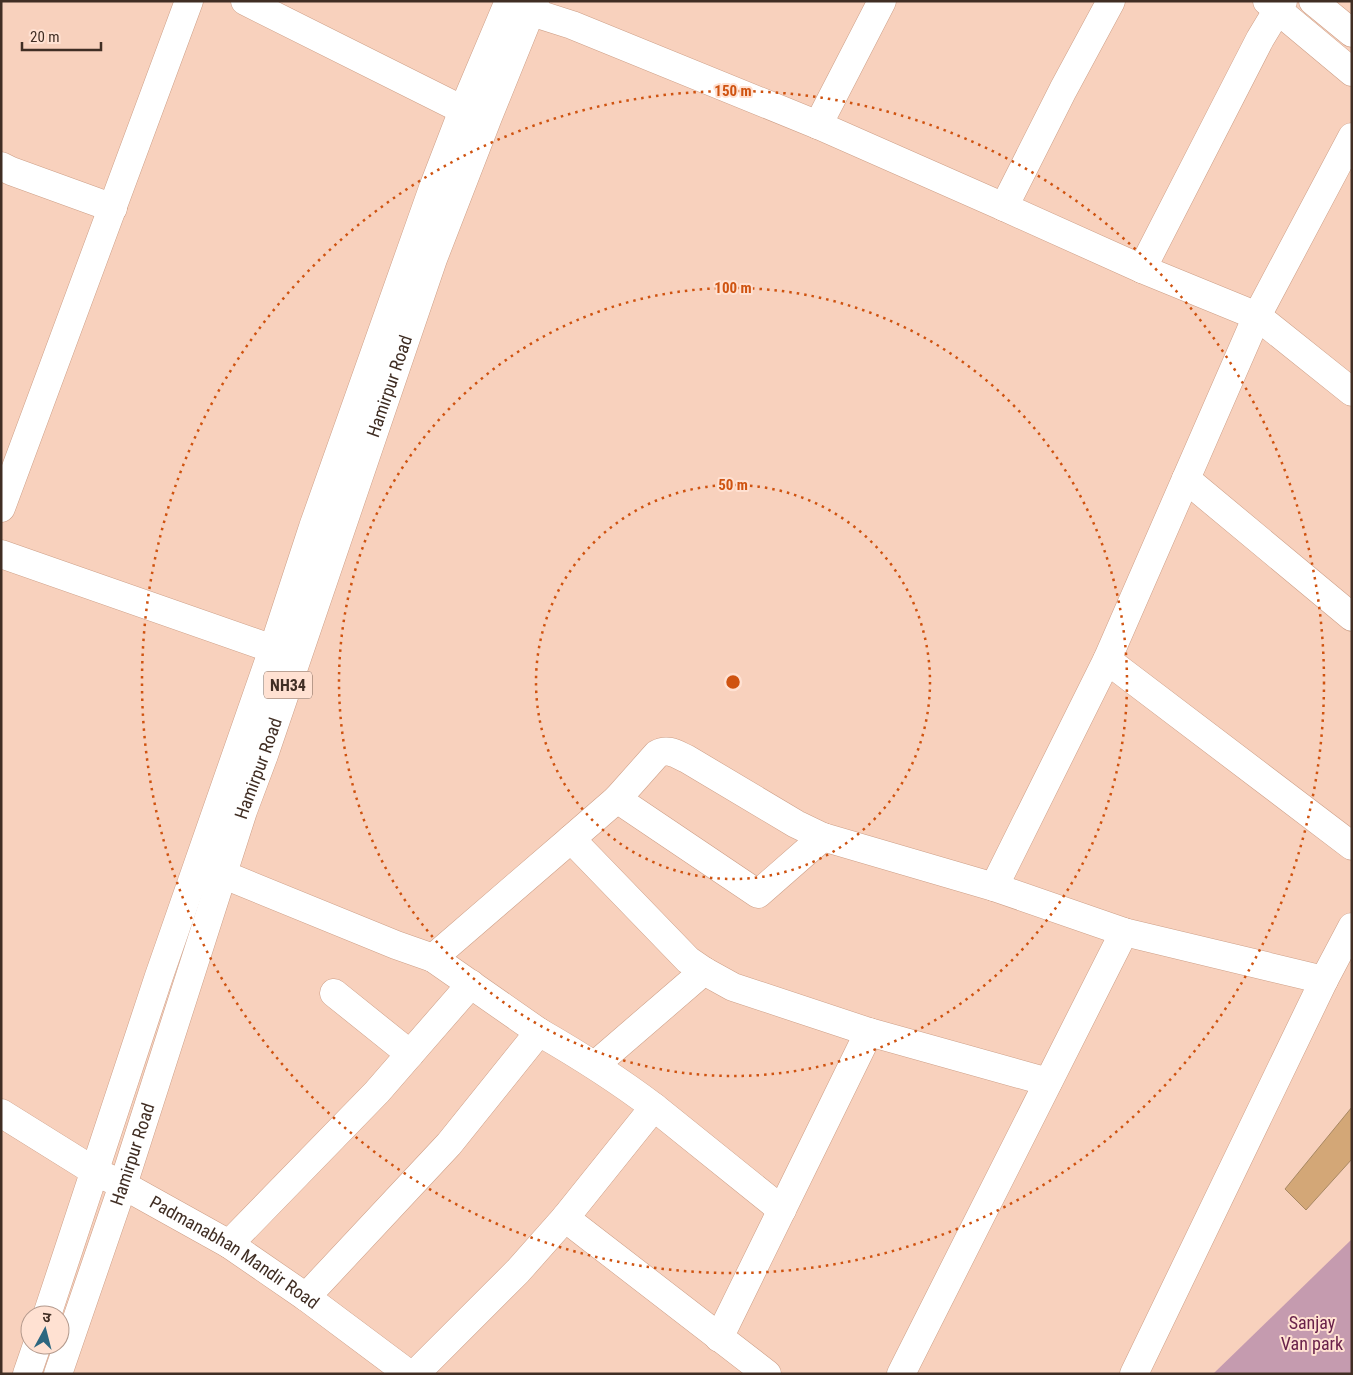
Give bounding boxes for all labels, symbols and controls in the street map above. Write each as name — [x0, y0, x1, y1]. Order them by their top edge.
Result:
scale bar — [22, 20, 101, 52]
text: 20 m — [30, 28, 60, 46]
text: 150 m — [714, 82, 752, 100]
text: 100 m — [714, 279, 752, 297]
street label: Hamirpur Road — [362, 332, 416, 440]
text: 50 m — [718, 476, 748, 494]
road number: NH34 — [264, 672, 312, 698]
centre of rings — [724, 673, 742, 691]
street label: Hamirpur Road — [230, 715, 286, 822]
street label: Hamirpur Road — [106, 1100, 159, 1208]
street label: Padmanabhan Mandir Road — [146, 1191, 323, 1313]
north arrow — [20, 1305, 70, 1355]
text: उ — [42, 1309, 52, 1326]
park label: Sanjay Van park — [1281, 1312, 1343, 1354]

